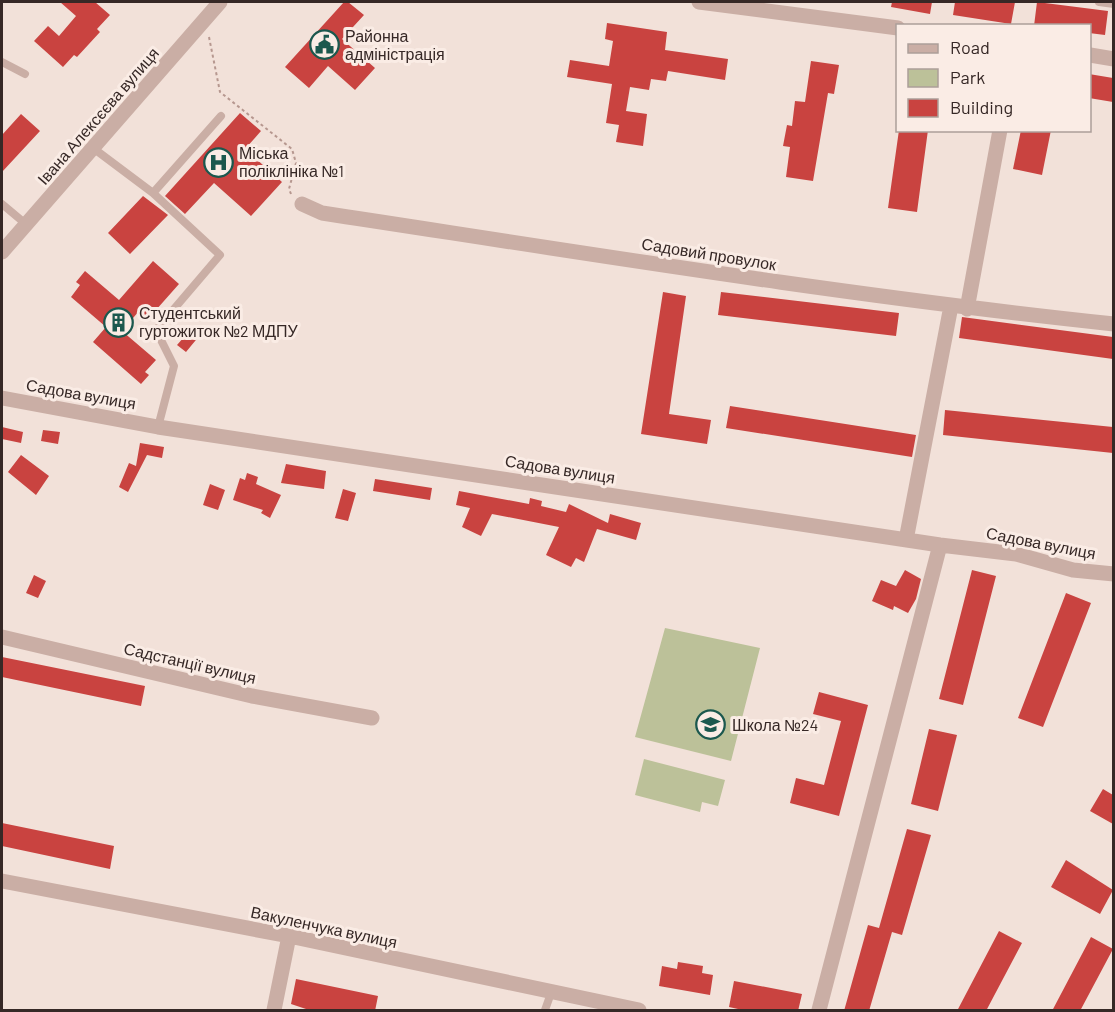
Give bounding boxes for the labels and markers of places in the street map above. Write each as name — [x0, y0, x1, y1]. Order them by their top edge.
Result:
place label: Районна адміністрація — [345, 26, 445, 63]
public building icon: Районна адміністрація — [308, 29, 340, 61]
place label: Міська поліклініка №1 — [239, 143, 344, 180]
hospital icon: Міська поліклініка №1 — [202, 146, 234, 178]
place label: Студентський гуртожиток №2 МДПУ — [139, 303, 299, 340]
building icon: Студентський гуртожиток №2 МДПУ — [102, 306, 134, 338]
school or university icon: Школа №24 — [695, 709, 727, 741]
place label: Школа №24 — [732, 715, 818, 734]

